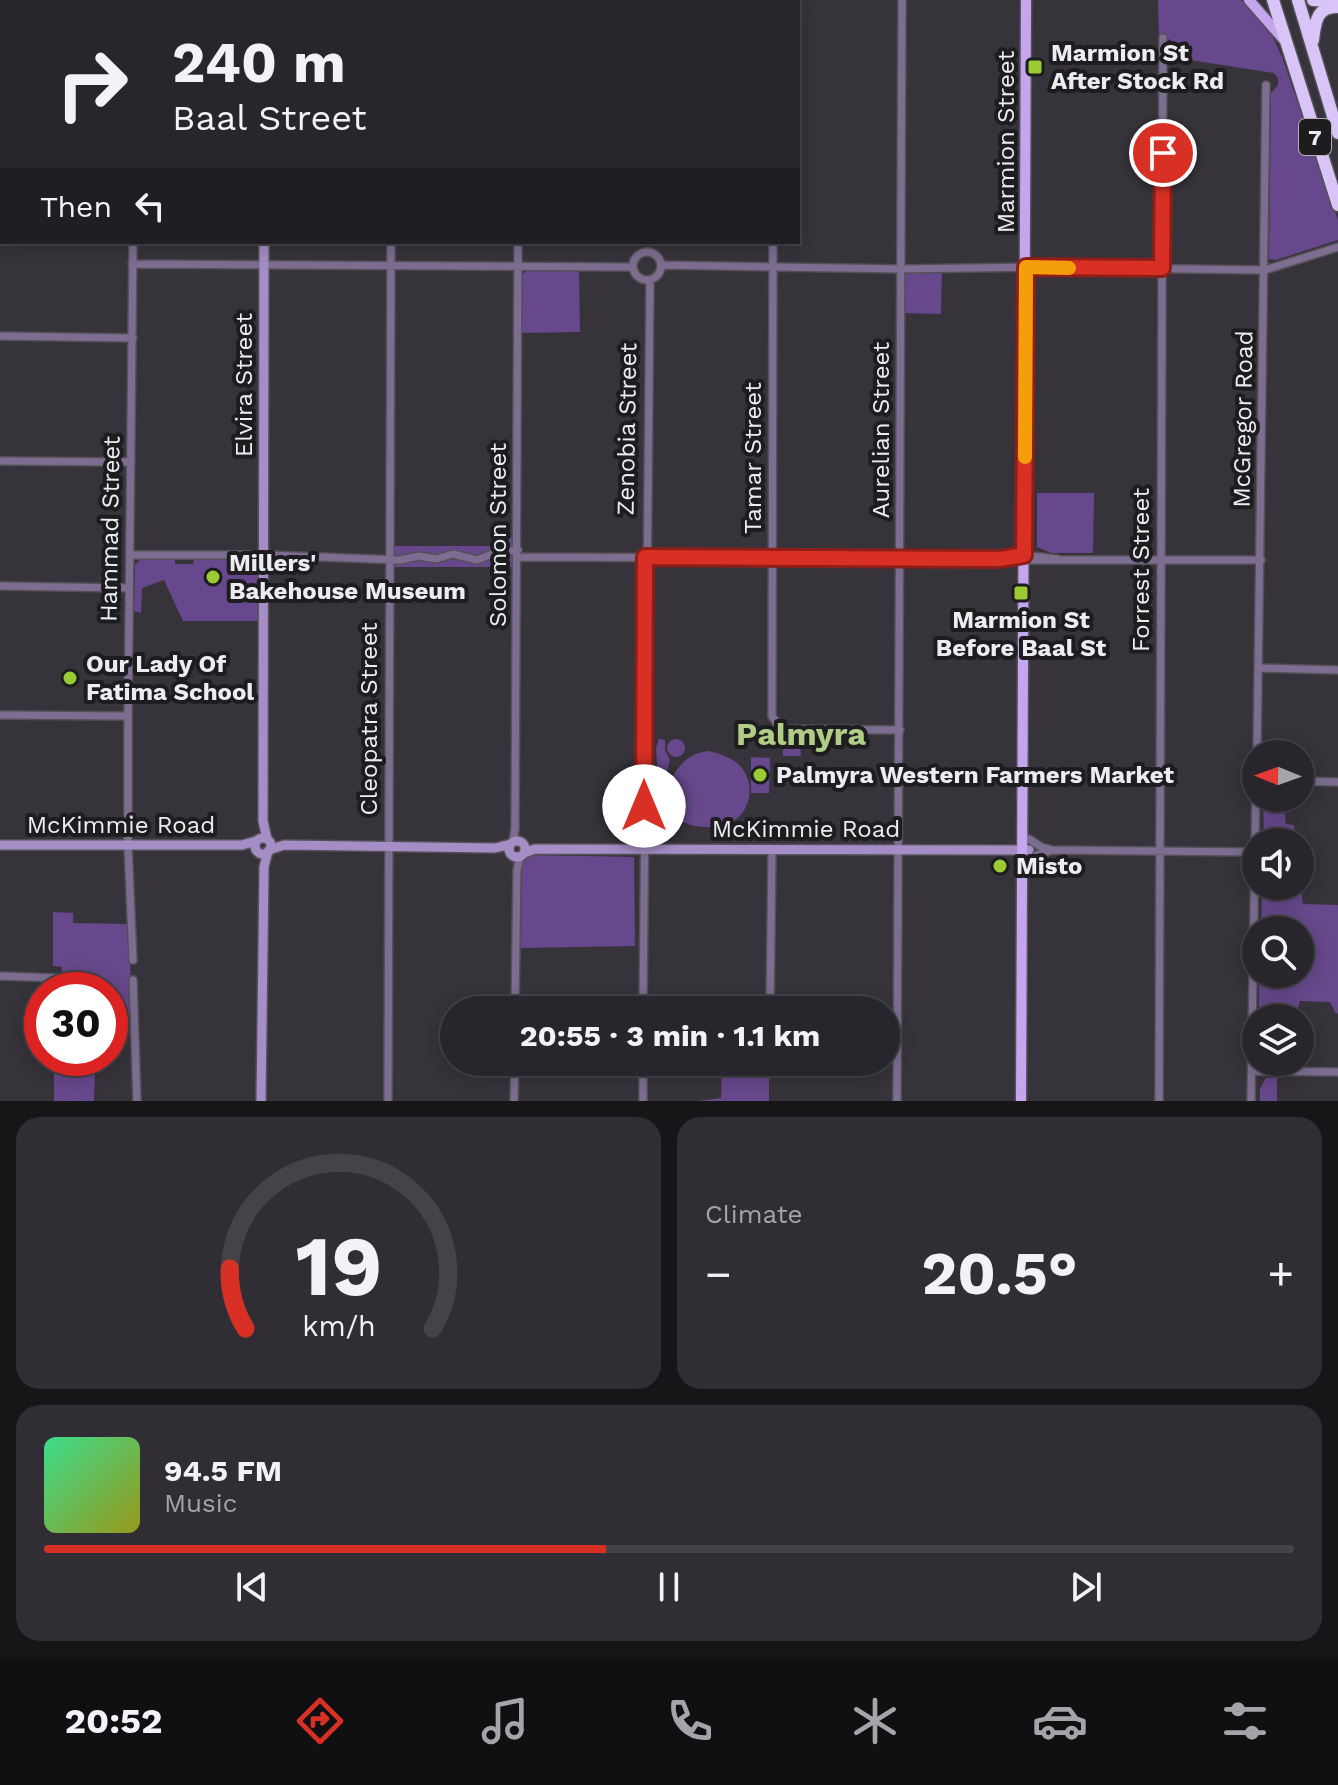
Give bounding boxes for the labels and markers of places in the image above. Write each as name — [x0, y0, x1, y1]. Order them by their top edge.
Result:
place label: Marmion St After Stock Rd — [1051, 39, 1224, 95]
marker: Marmion St After Stock Rd — [1026, 58, 1044, 76]
pin — [1129, 119, 1197, 187]
place label: Millers' Bakehouse Museum — [229, 549, 466, 605]
marker: Millers' Bakehouse Museum — [204, 568, 222, 586]
marker: Marmion St Before Baal St — [1012, 584, 1030, 602]
place label: Marmion St Before Baal St — [936, 606, 1107, 662]
place label: Our Lady Of Fatima School — [86, 650, 254, 706]
marker: Our Lady Of Fatima School — [61, 669, 79, 687]
place label: Palmyra Western Farmers Market — [776, 761, 1175, 789]
marker: Palmyra Western Farmers Market — [751, 766, 769, 784]
place label: Misto — [1016, 852, 1082, 880]
marker: Misto — [991, 857, 1009, 875]

